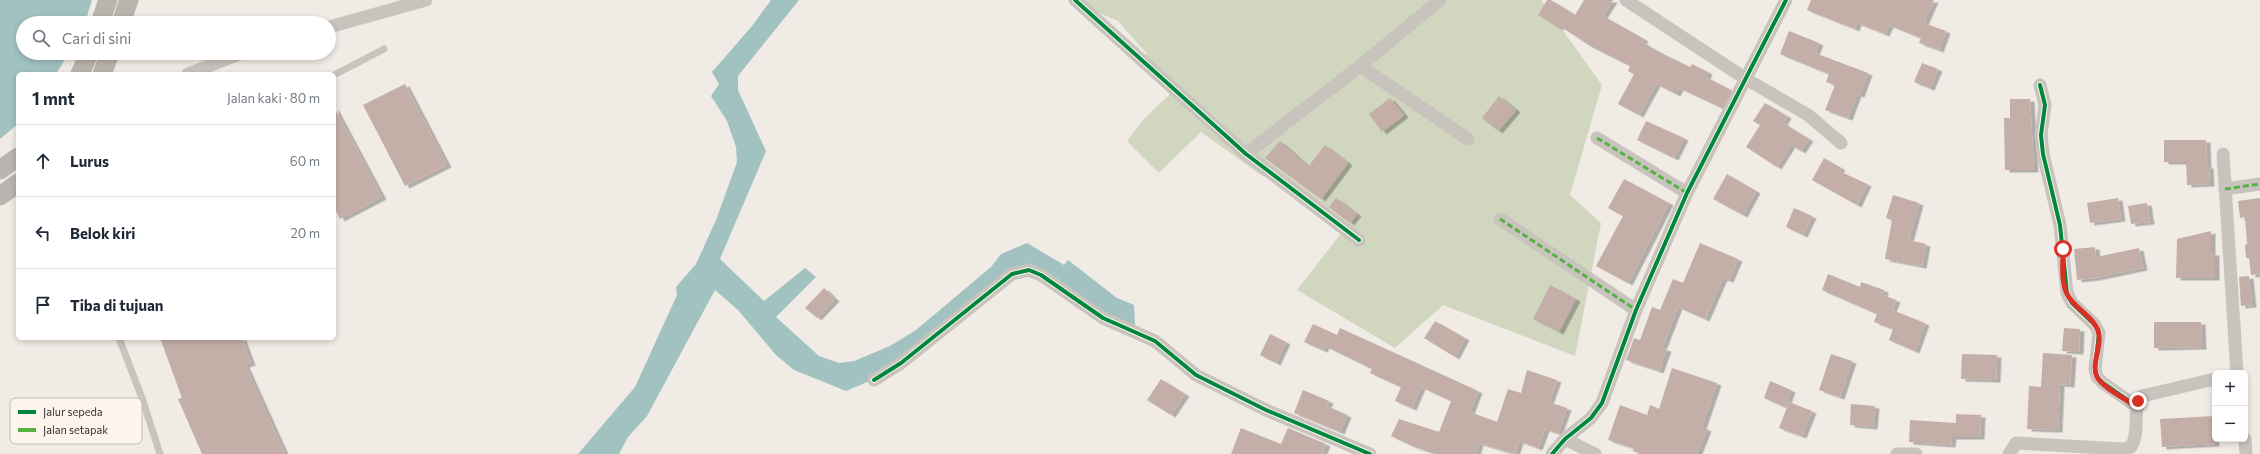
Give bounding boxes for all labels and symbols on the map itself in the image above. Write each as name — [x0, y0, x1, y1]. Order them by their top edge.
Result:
route start — [2054, 240, 2072, 258]
route end — [2129, 392, 2147, 410]
legend — [10, 398, 142, 444]
text: Jalur sepeda — [43, 405, 103, 419]
text: Jalan setapak — [43, 423, 108, 437]

